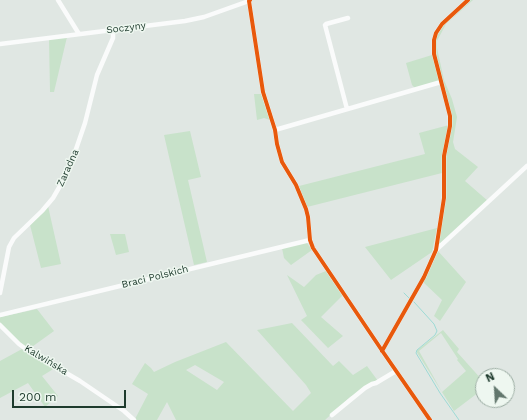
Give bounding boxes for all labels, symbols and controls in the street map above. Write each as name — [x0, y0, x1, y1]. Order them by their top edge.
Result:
street label: Soczyny — [106, 20, 146, 36]
street label: Zaradna — [54, 147, 82, 189]
street label: Braci Polskich — [120, 263, 190, 291]
street label: Kalwińska — [22, 342, 70, 378]
north arrow — [475, 368, 515, 408]
text: N — [484, 370, 497, 385]
scale bar — [14, 382, 128, 408]
text: 200 m — [19, 390, 56, 404]

